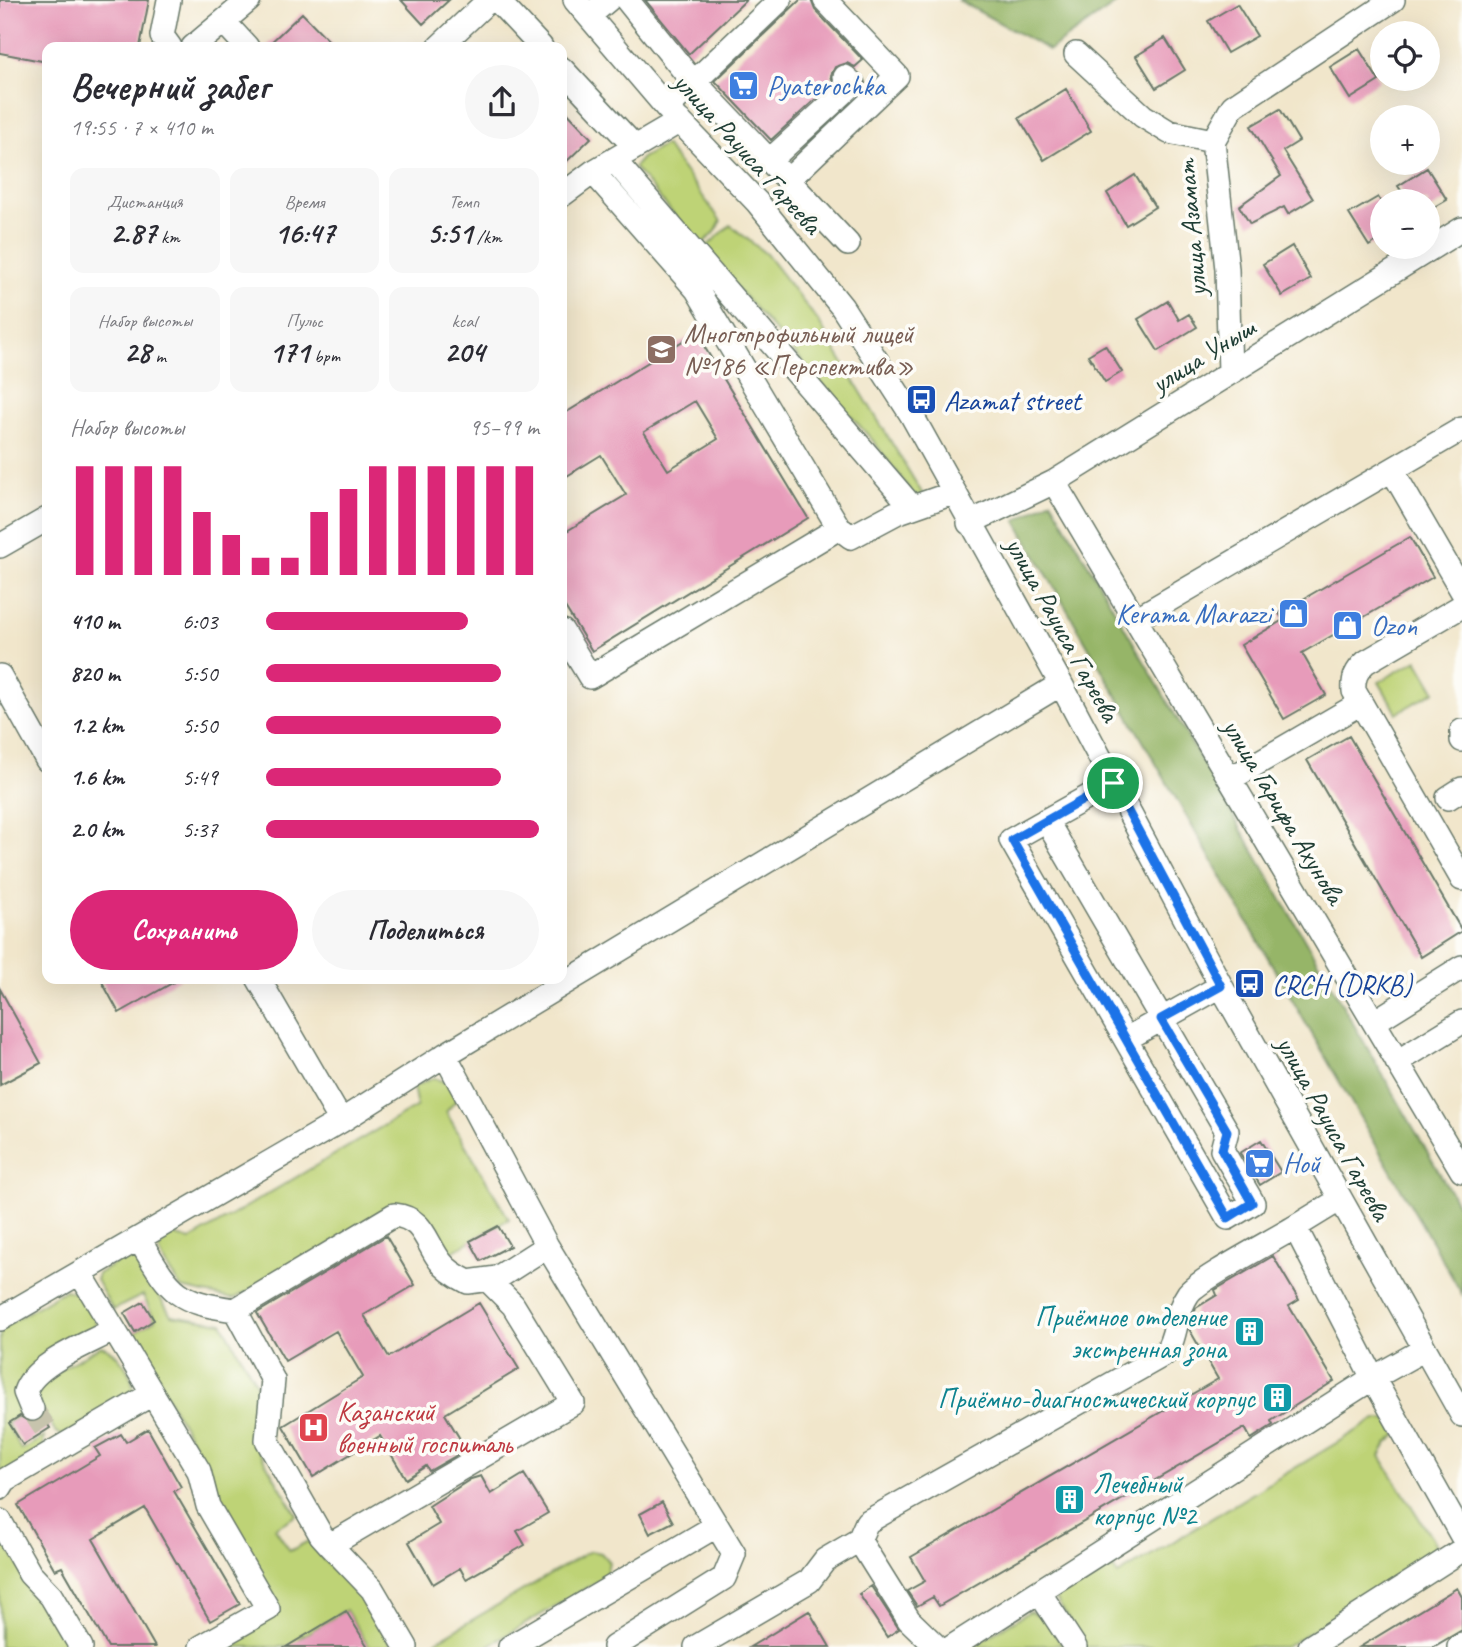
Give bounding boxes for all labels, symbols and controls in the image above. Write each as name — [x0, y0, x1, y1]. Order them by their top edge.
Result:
map controls — [1370, 21, 1440, 259]
button: locate — [1370, 21, 1440, 91]
text: Вечерний забег — [70, 63, 269, 110]
street label: улица Рауиса Гареева — [665, 63, 831, 242]
button: share — [465, 65, 539, 139]
supermarket icon: Pyaterochka — [727, 68, 761, 102]
place label: Pyaterochka — [767, 68, 887, 103]
button: + — [1370, 105, 1440, 175]
text: 19:55 · 7 × 410 m — [70, 113, 213, 142]
street label: улица Азамат — [1167, 156, 1215, 300]
button: − — [1370, 189, 1440, 259]
text: Дистанция — [107, 190, 183, 214]
text: Время — [284, 190, 325, 214]
text: Темп — [449, 190, 479, 214]
text: 2.87 — [110, 214, 156, 252]
text: 16:47 — [274, 214, 335, 252]
text: 5:51 — [427, 214, 472, 252]
text: km — [156, 225, 180, 249]
text: /km — [472, 225, 502, 249]
text: Набор высоты — [98, 309, 192, 333]
text: Пульс — [286, 309, 323, 333]
text: kcal — [452, 309, 477, 333]
street label: улица Уныш — [1143, 309, 1263, 402]
place label: Многопрофильный лицей №186 «Перспектива» — [684, 316, 915, 383]
school or university icon: Многопрофильный лицей №186 «Перспектива» — [644, 332, 678, 366]
text: 28 — [124, 333, 151, 371]
text: 171 — [269, 333, 309, 371]
text: 204 — [444, 333, 484, 371]
text: m — [151, 344, 166, 368]
text: bpm — [309, 344, 340, 368]
bus stop icon: Azamat street — [904, 383, 938, 417]
place label: Azamat street — [944, 383, 1083, 418]
text: Набор высоты — [70, 413, 184, 442]
text: 95–99 m — [469, 413, 539, 442]
street label: улица Рауиса Гареева — [997, 529, 1129, 729]
place label: Kerama Marazzi — [1116, 596, 1275, 631]
shop icon: Kerama Marazzi — [1277, 596, 1311, 630]
text: 410 m — [70, 607, 120, 636]
text: 6:03 — [182, 607, 218, 636]
shop icon: Ozon — [1331, 608, 1365, 642]
place label: Ozon — [1371, 608, 1417, 643]
text: 820 m — [70, 659, 120, 688]
text: 5:50 — [182, 659, 218, 688]
street label: улица Гарифа Ахунова — [1214, 710, 1355, 912]
text: 1.2 km — [70, 711, 124, 740]
text: 5:50 — [182, 711, 218, 740]
pin — [1083, 753, 1143, 813]
text: 1.6 km — [70, 763, 124, 792]
text: 5:49 — [182, 763, 218, 792]
icon: arrive — [1094, 764, 1132, 802]
text: 2.0 km — [70, 815, 124, 844]
text: 5:37 — [182, 815, 218, 844]
button: Сохранить — [70, 890, 298, 970]
button: Поделиться — [312, 890, 539, 970]
bus stop icon: CRCH (DRKB) — [1232, 967, 1266, 1001]
place label: CRCH (DRKB) — [1272, 967, 1414, 1002]
street label: улица Рауиса Гареева — [1268, 1028, 1400, 1228]
supermarket icon: Ной — [1243, 1146, 1277, 1180]
place label: Ной — [1283, 1146, 1321, 1181]
place label: Приёмное отделение экстренная зона — [1035, 1299, 1228, 1367]
building icon: Приёмное отделение экстренная зона — [1232, 1315, 1266, 1349]
place label: Приёмно-диагностический корпус — [938, 1381, 1257, 1416]
building icon: Приёмно-диагностический корпус — [1261, 1381, 1295, 1415]
place label: Казанский военный госпиталь — [337, 1394, 515, 1461]
hospital icon: Казанский военный госпиталь — [297, 1410, 331, 1444]
place label: Лечебный корпус №2 — [1093, 1466, 1199, 1533]
building icon: Лечебный корпус №2 — [1053, 1482, 1087, 1516]

